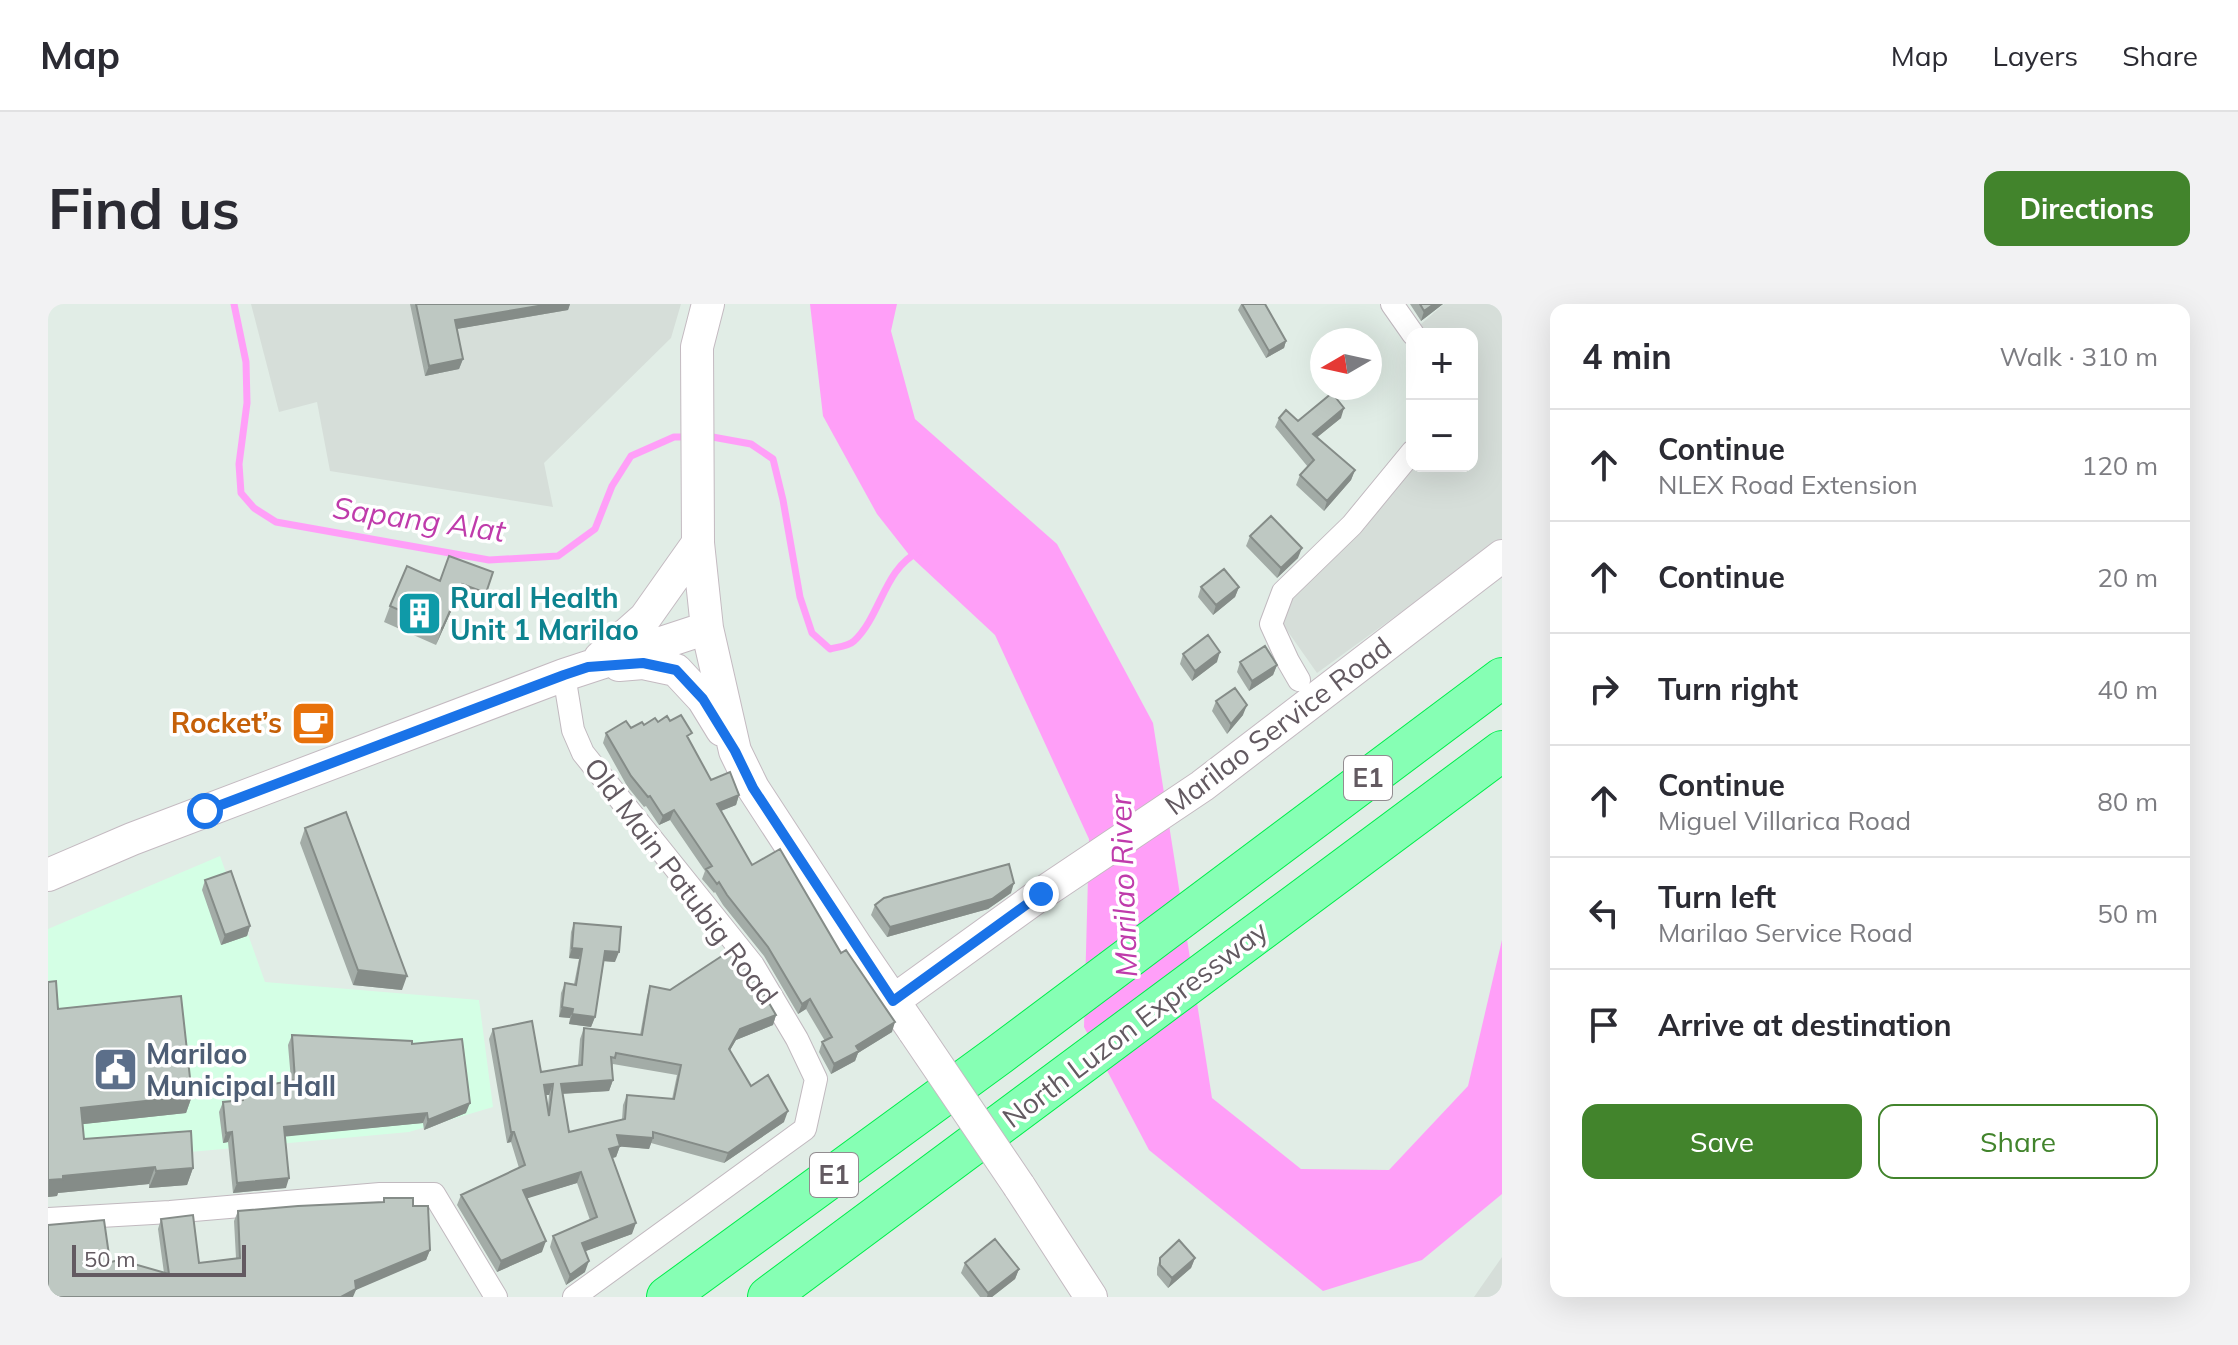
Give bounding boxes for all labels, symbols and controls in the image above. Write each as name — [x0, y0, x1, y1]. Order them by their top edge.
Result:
text: Map — [40, 31, 120, 79]
text: Map — [1891, 38, 1948, 73]
text: Layers — [1992, 38, 2078, 73]
text: Share — [2122, 38, 2198, 73]
button: Directions — [1984, 171, 2190, 246]
text: Find us — [48, 173, 240, 243]
north arrow — [1310, 328, 1382, 400]
map controls — [1406, 328, 1478, 472]
button: + — [1406, 328, 1478, 400]
text: 4 min — [1582, 335, 1672, 378]
text: Walk · 310 m — [1999, 340, 2158, 373]
button: − — [1406, 400, 1478, 472]
text: Continue — [1658, 430, 1785, 468]
icon: ahead — [1582, 443, 1626, 487]
text: 120 m — [2082, 449, 2158, 482]
text: NLEX Road Extension — [1658, 468, 1918, 501]
water label: Sapang Alat — [330, 488, 509, 550]
icon: ahead — [1582, 555, 1626, 599]
text: Continue — [1658, 558, 1785, 596]
text: 20 m — [2097, 561, 2158, 594]
place label: Rural Health Unit 1 Marilao — [450, 580, 639, 647]
building icon: Rural Health Unit 1 Marilao — [395, 590, 443, 638]
street label: Marilao Service Road — [1158, 629, 1398, 822]
icon: right — [1582, 667, 1626, 711]
text: Turn right — [1658, 670, 1798, 708]
text: 40 m — [2097, 673, 2158, 706]
cafe icon: Rocket’s — [289, 699, 337, 747]
place label: Rocket’s — [171, 705, 282, 740]
street label: Old Main Patubig Road — [577, 750, 786, 1011]
road number: E1 — [1344, 756, 1392, 800]
text: Continue — [1658, 766, 1785, 804]
icon: ahead — [1582, 779, 1626, 823]
text: 80 m — [2097, 785, 2158, 818]
route start — [187, 793, 223, 829]
water label: Marilao River — [1101, 793, 1145, 978]
text: Miguel Villarica Road — [1658, 804, 1911, 837]
route end — [1023, 876, 1059, 912]
text: Turn left — [1658, 878, 1776, 916]
icon: left — [1582, 891, 1626, 935]
text: 50 m — [2097, 897, 2158, 930]
street label: North Luzon Expressway — [995, 912, 1274, 1135]
text: Marilao Service Road — [1658, 916, 1913, 949]
icon: arrive — [1582, 1003, 1626, 1047]
text: Arrive at destination — [1658, 1006, 1952, 1044]
place label: Marilao Municipal Hall — [146, 1036, 336, 1103]
public building icon: Marilao Municipal Hall — [91, 1046, 139, 1094]
button: Save — [1582, 1104, 1862, 1179]
button: Share — [1878, 1104, 2158, 1179]
road number: E1 — [810, 1153, 858, 1197]
scale bar — [72, 1241, 246, 1277]
text: 50 m — [84, 1245, 135, 1273]

